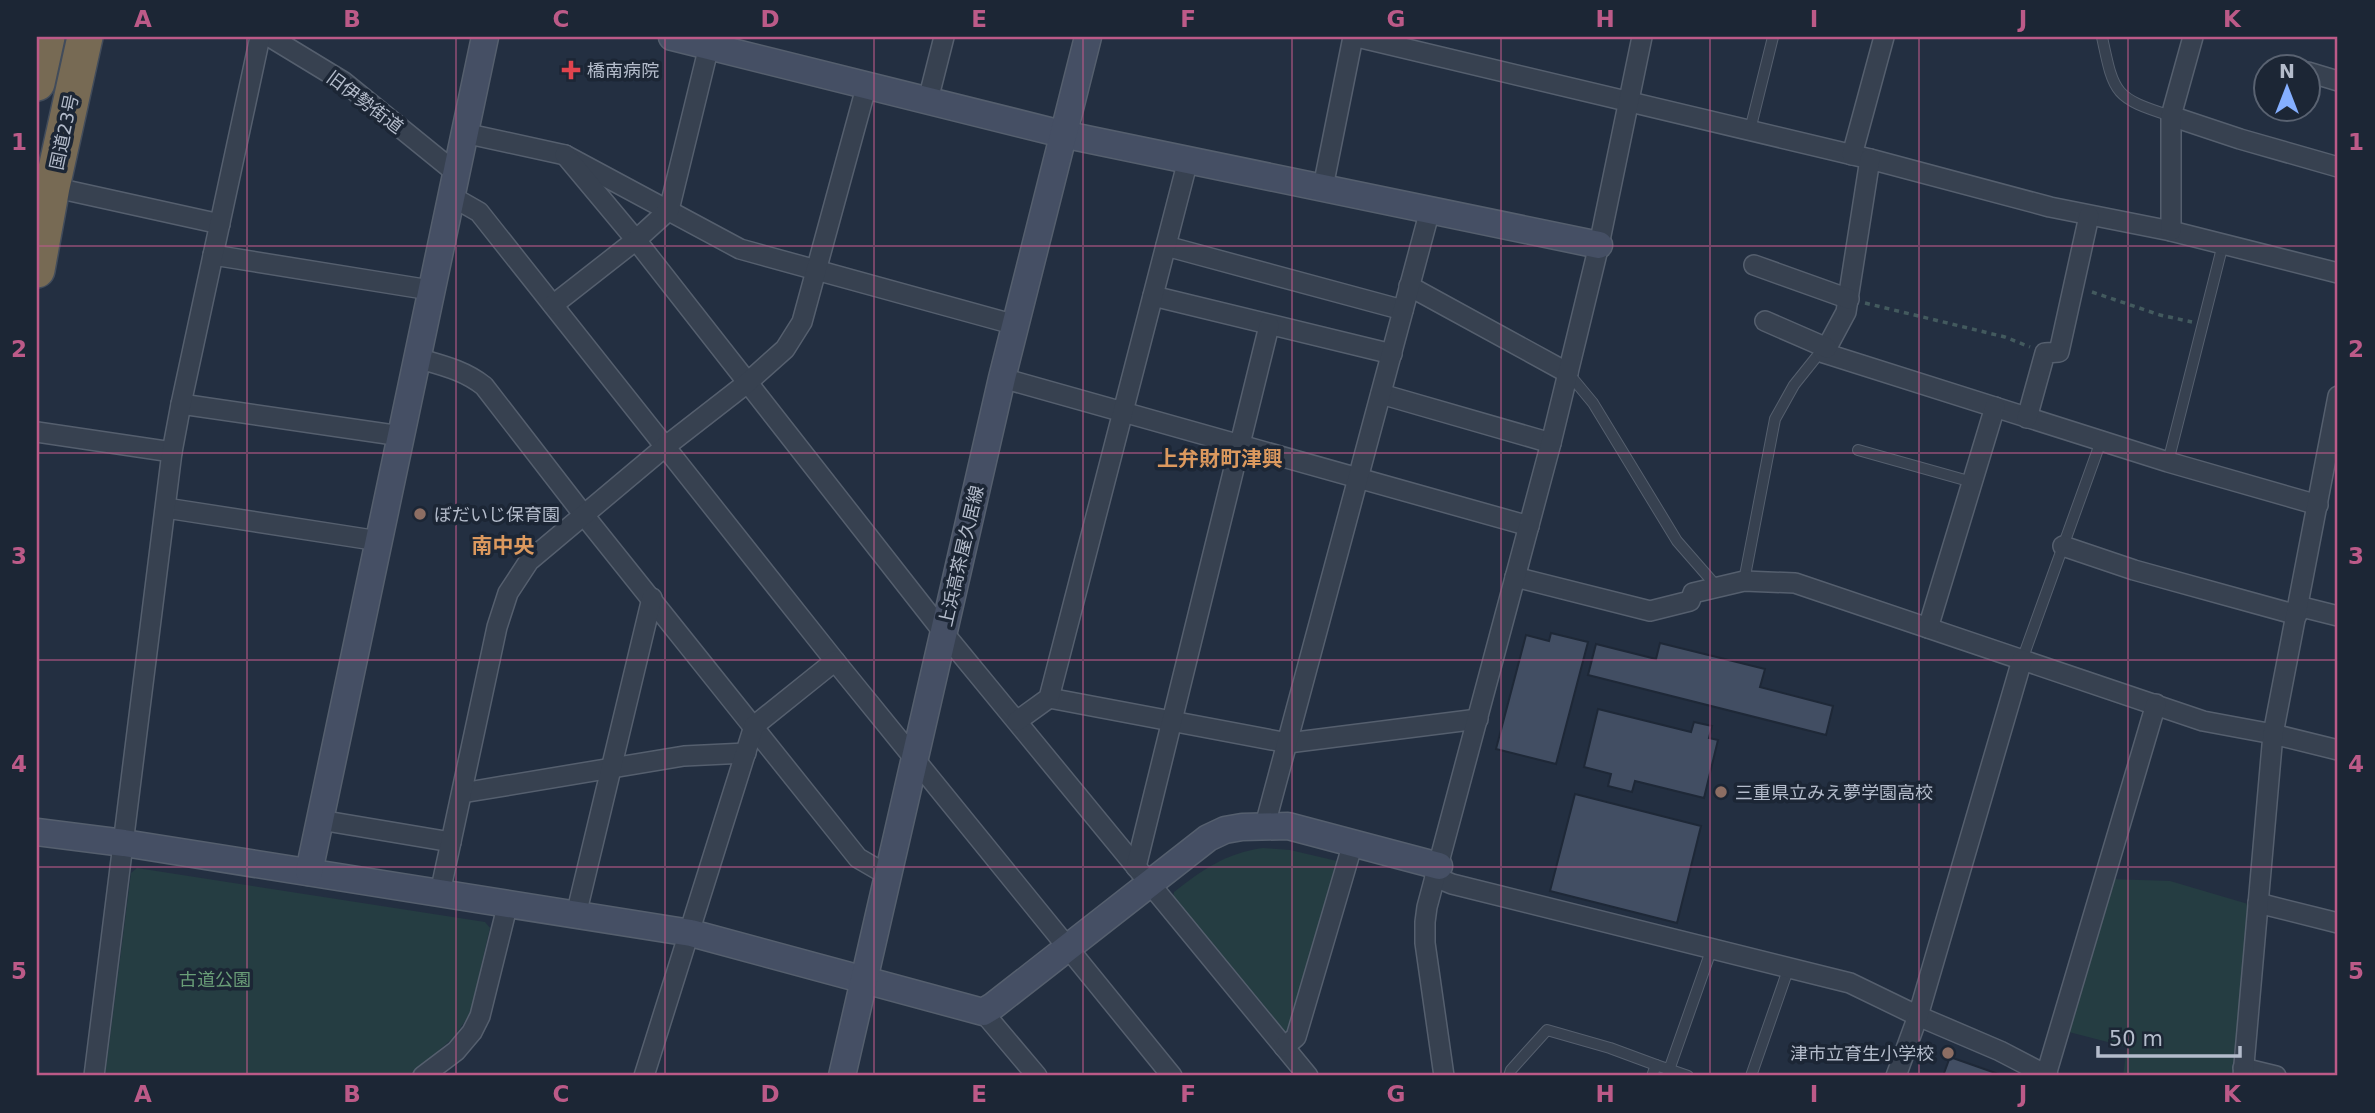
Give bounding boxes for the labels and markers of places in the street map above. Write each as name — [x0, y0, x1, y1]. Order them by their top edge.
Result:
marker: 橋南病院 — [561, 60, 581, 80]
place label: 橋南病院 — [587, 60, 659, 81]
place label: ぼだいじ保育園 — [434, 504, 560, 525]
marker: ぼだいじ保育園 — [412, 506, 428, 522]
place label: 三重県立みえ夢学園高校 — [1735, 782, 1933, 803]
marker: 三重県立みえ夢学園高校 — [1713, 784, 1729, 800]
place label: 津市立育生小学校 — [1790, 1043, 1934, 1064]
marker: 津市立育生小学校 — [1940, 1045, 1956, 1061]

